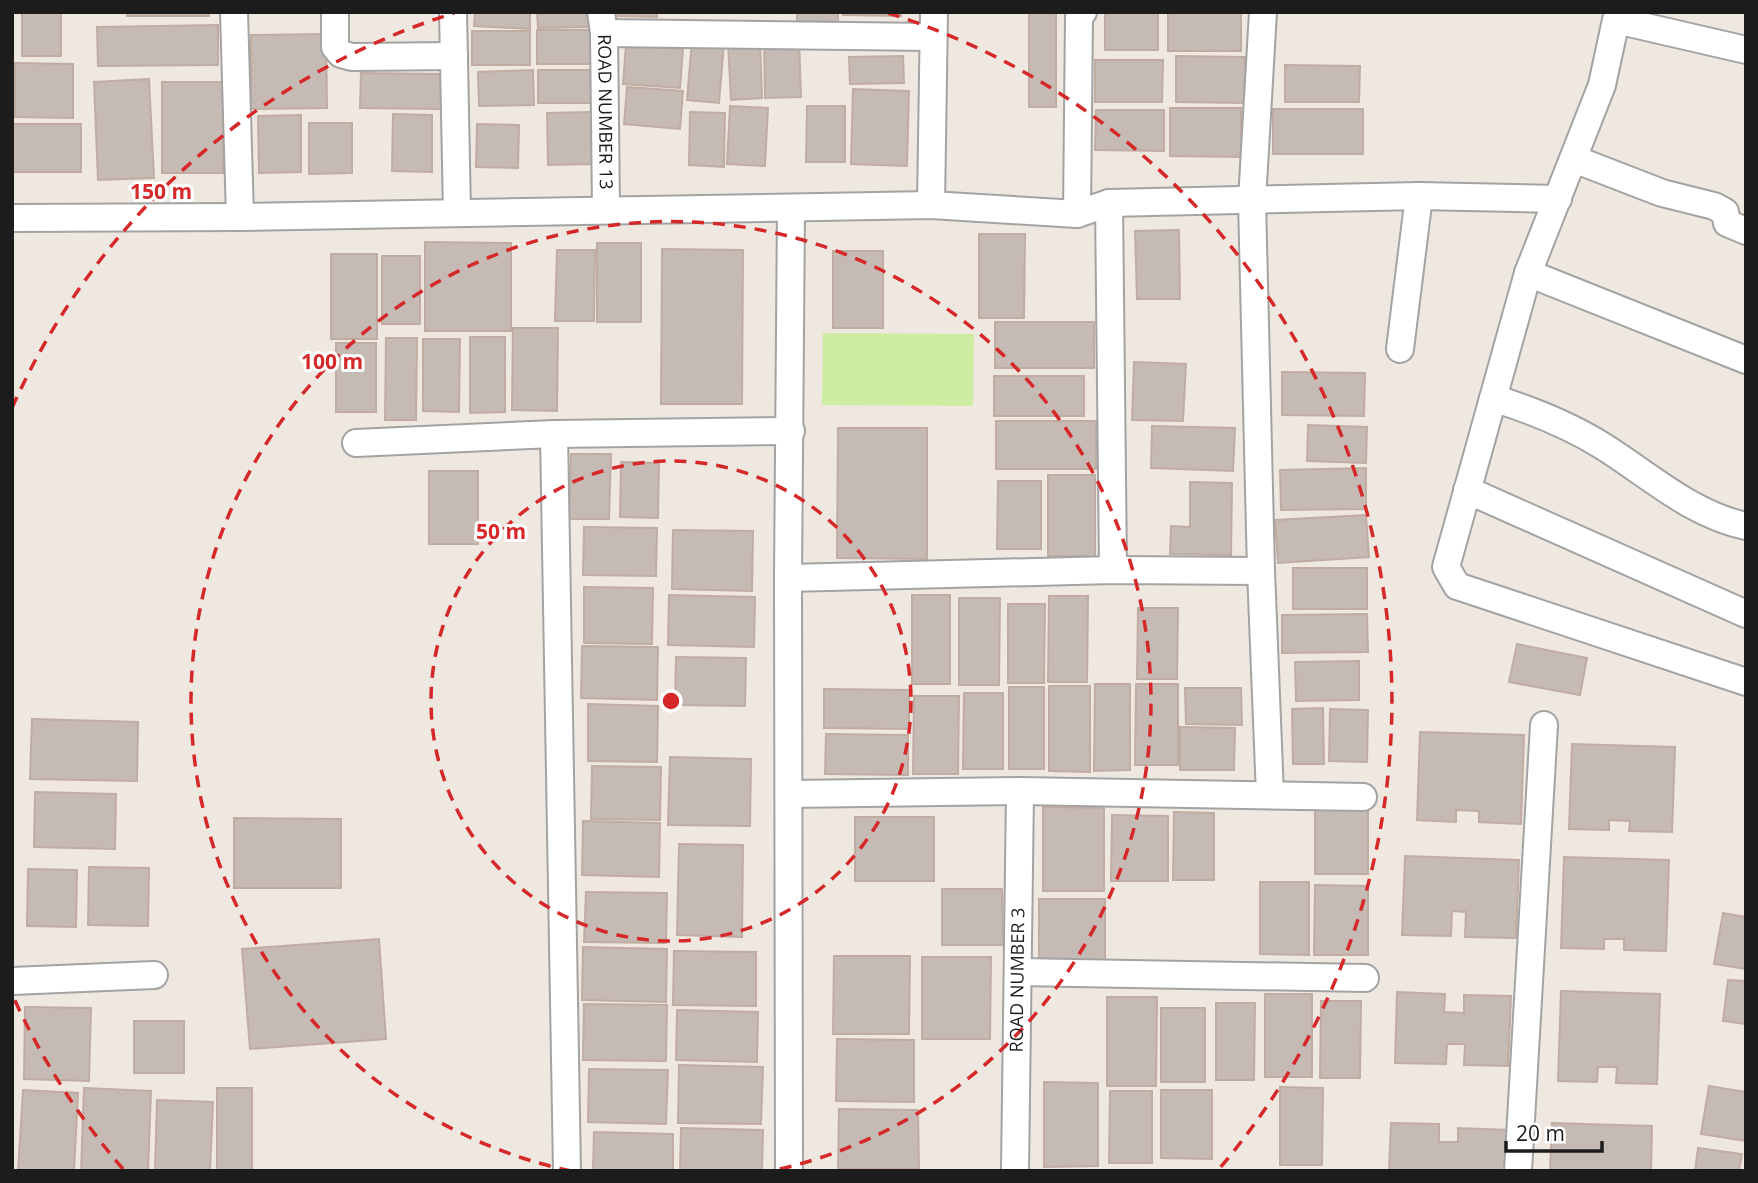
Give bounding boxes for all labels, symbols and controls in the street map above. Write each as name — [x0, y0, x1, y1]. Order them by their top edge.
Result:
street label: ROAD NUMBER 13 — [593, 34, 619, 190]
text: 150 m — [130, 177, 192, 205]
text: 100 m — [301, 347, 363, 375]
text: 50 m — [476, 517, 526, 545]
centre of rings — [659, 689, 683, 713]
street label: ROAD NUMBER 3 — [1004, 907, 1029, 1053]
scale bar — [1506, 1110, 1602, 1154]
text: 20 m — [1516, 1119, 1565, 1147]

